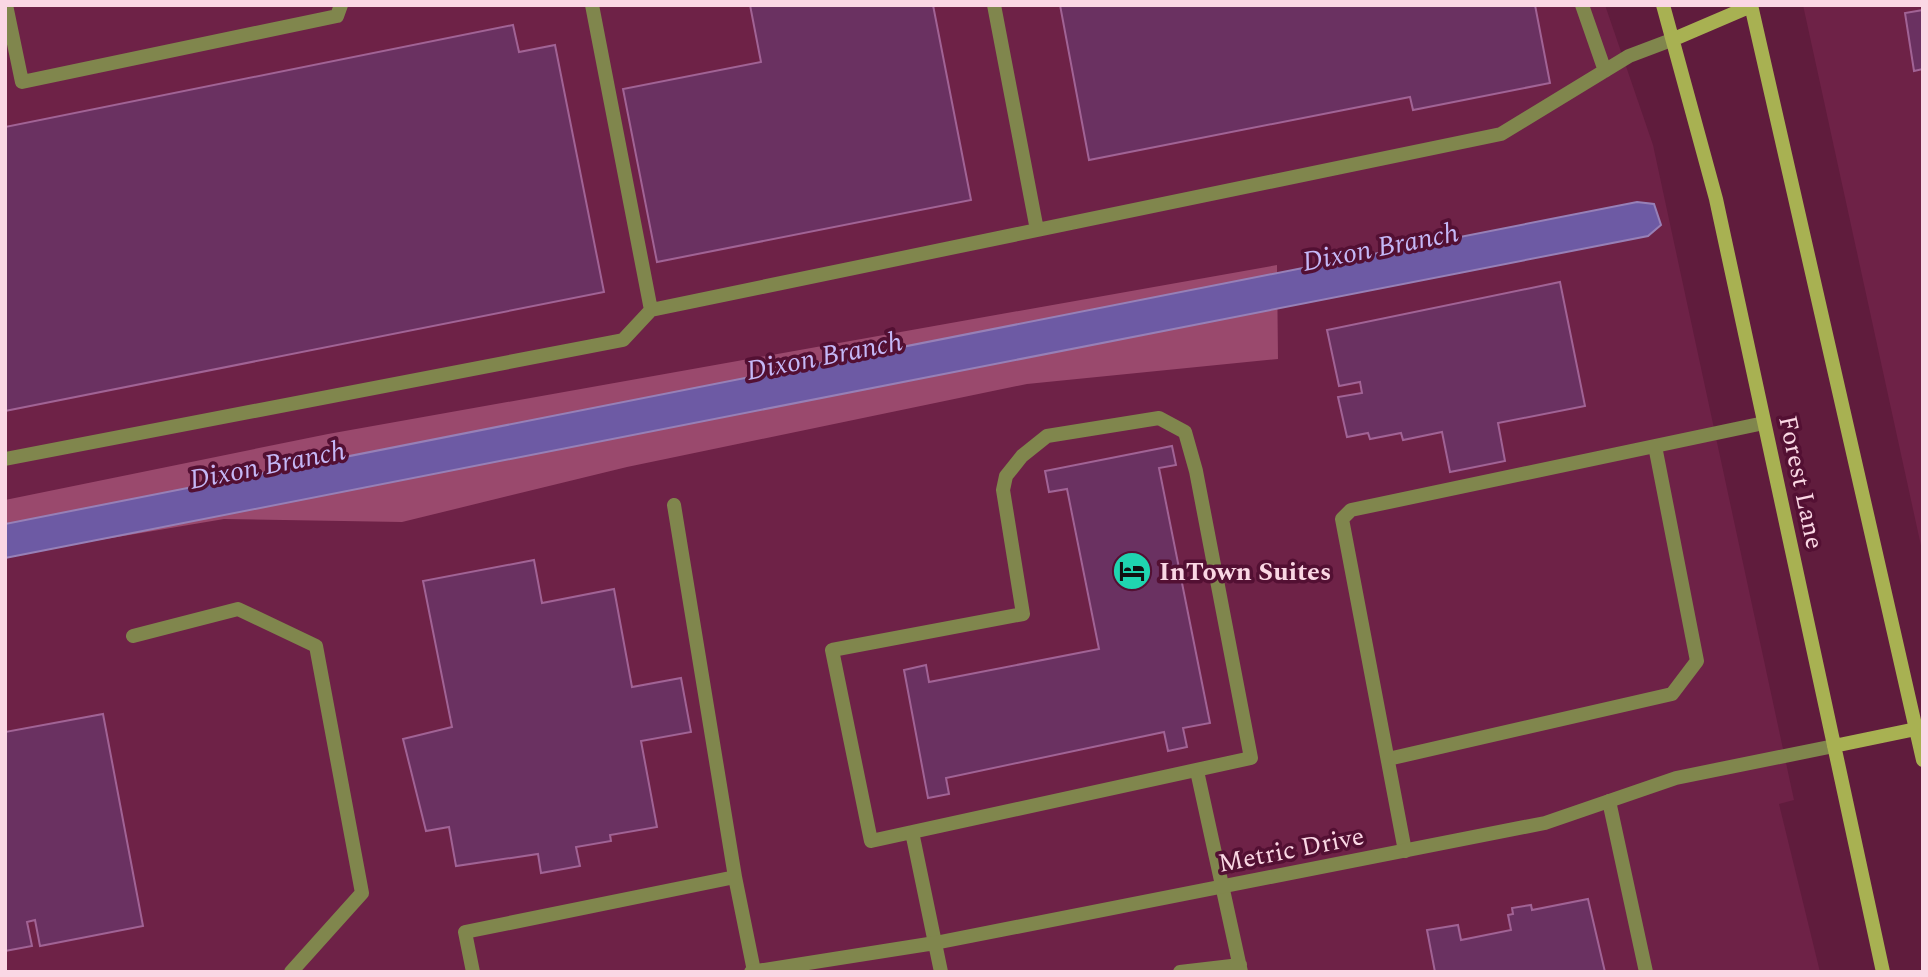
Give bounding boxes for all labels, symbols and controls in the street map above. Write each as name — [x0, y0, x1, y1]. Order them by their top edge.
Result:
water label: Dixon Branch — [1298, 211, 1462, 284]
water label: Dixon Branch — [742, 320, 906, 393]
street label: Forest Lane — [1767, 412, 1835, 553]
water label: Dixon Branch — [185, 429, 349, 502]
hotel icon: InTown Suites — [1111, 550, 1153, 592]
place label: InTown Suites — [1159, 552, 1331, 592]
street label: Metric Drive — [1215, 816, 1368, 884]

